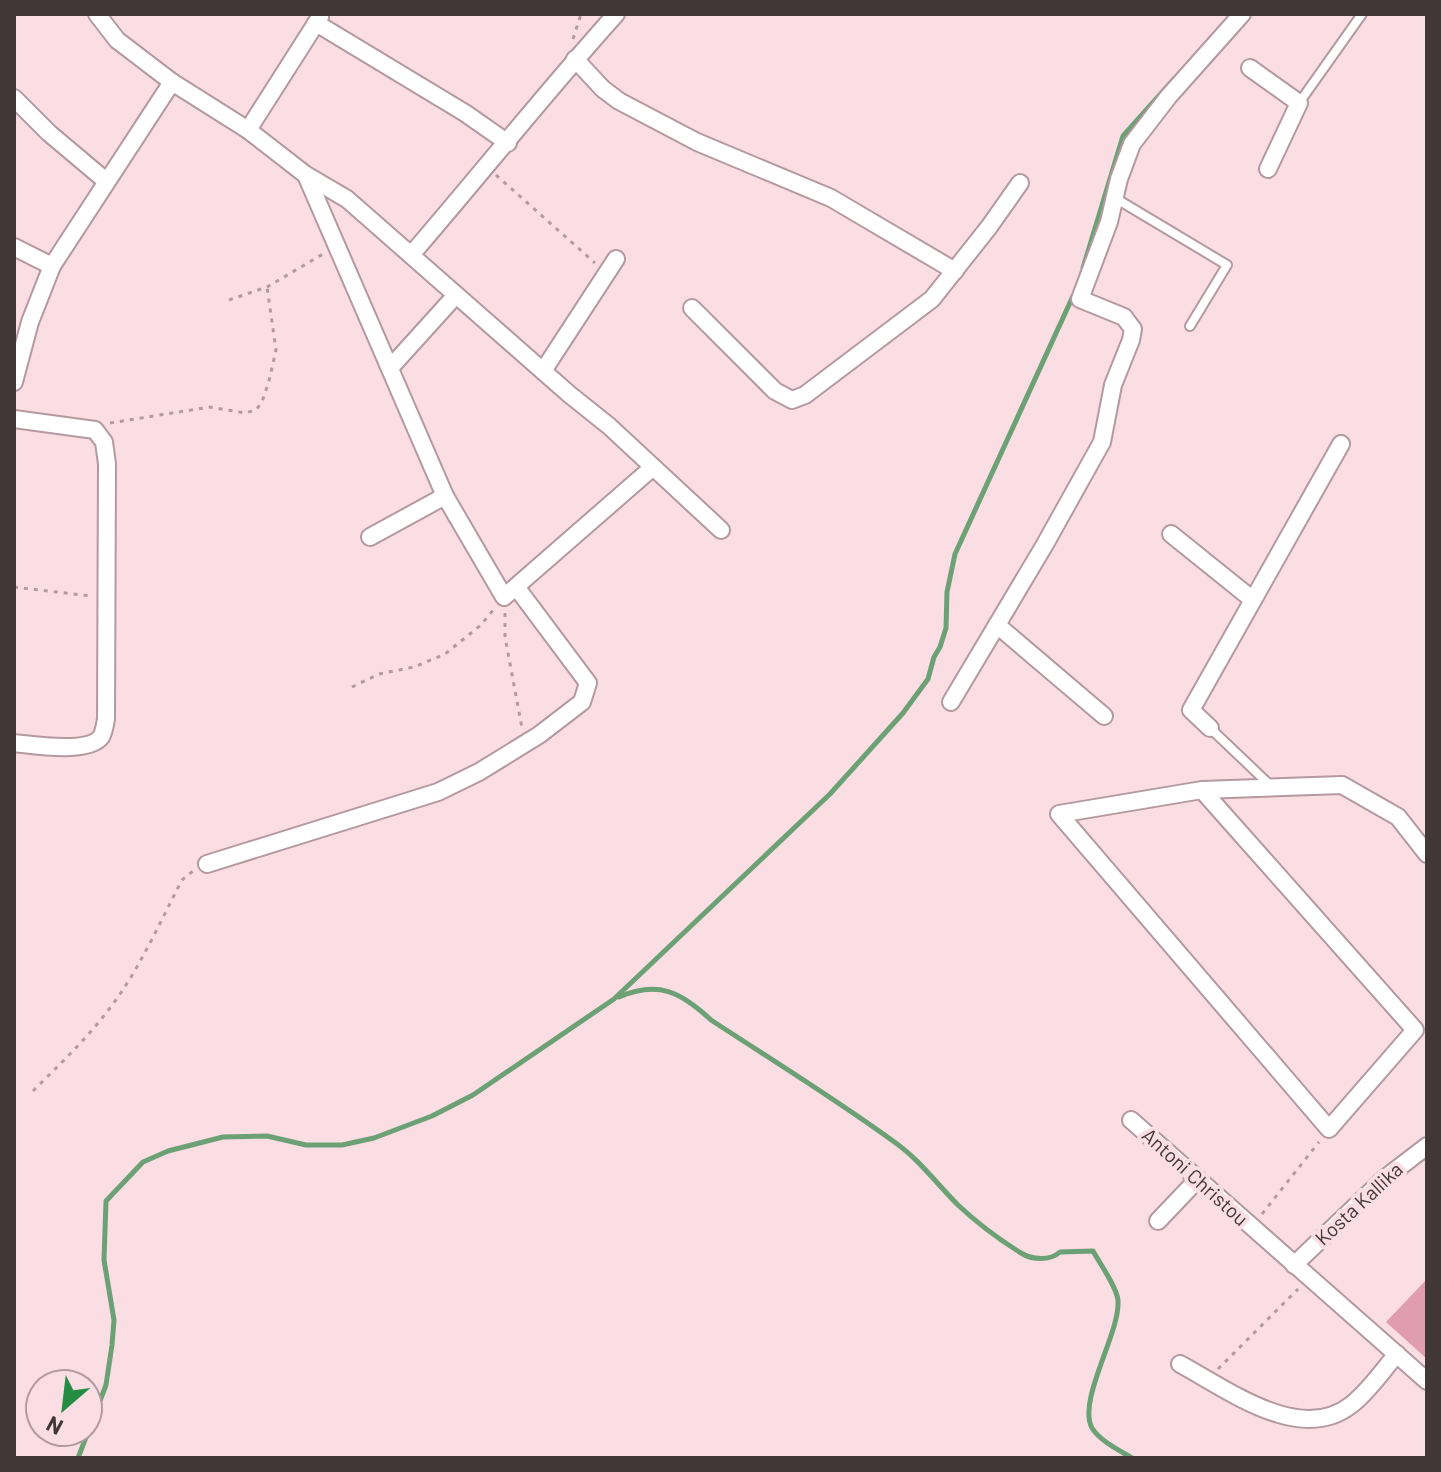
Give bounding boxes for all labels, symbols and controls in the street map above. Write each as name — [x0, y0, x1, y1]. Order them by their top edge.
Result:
street label: Antoni Christou — [1138, 1122, 1254, 1230]
street label: Kosta Kallika — [1310, 1157, 1407, 1250]
north arrow — [24, 1368, 104, 1448]
text: N — [42, 1412, 67, 1441]

